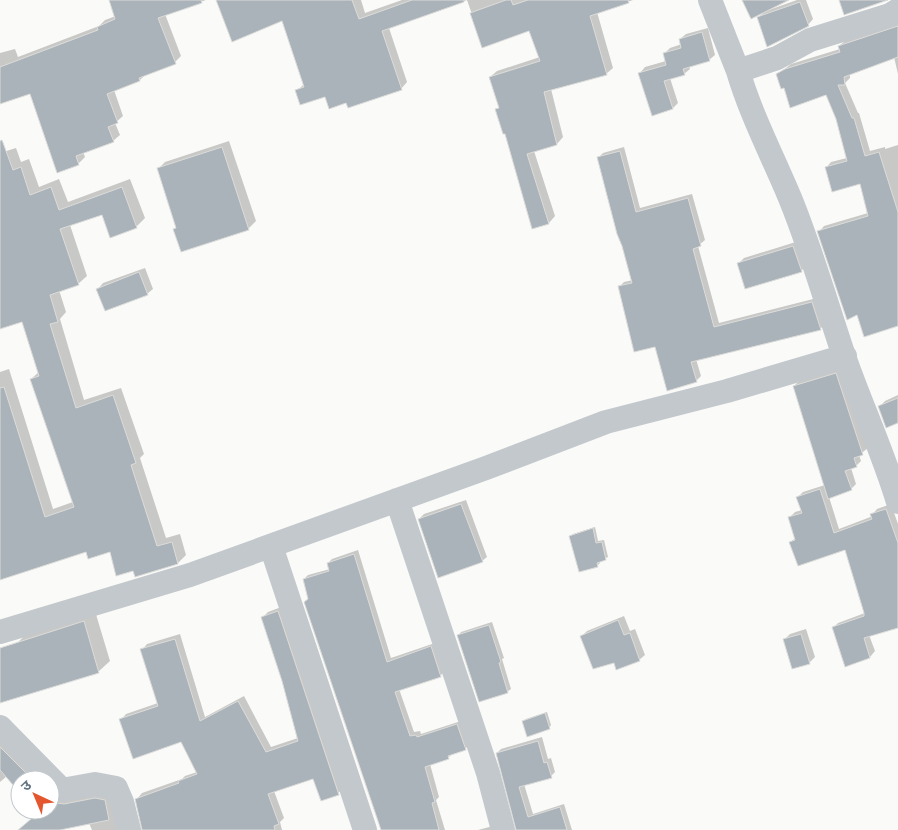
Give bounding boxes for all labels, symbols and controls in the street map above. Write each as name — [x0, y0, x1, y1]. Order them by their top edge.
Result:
north arrow — [10, 770, 60, 820]
text: उ — [17, 776, 35, 794]

